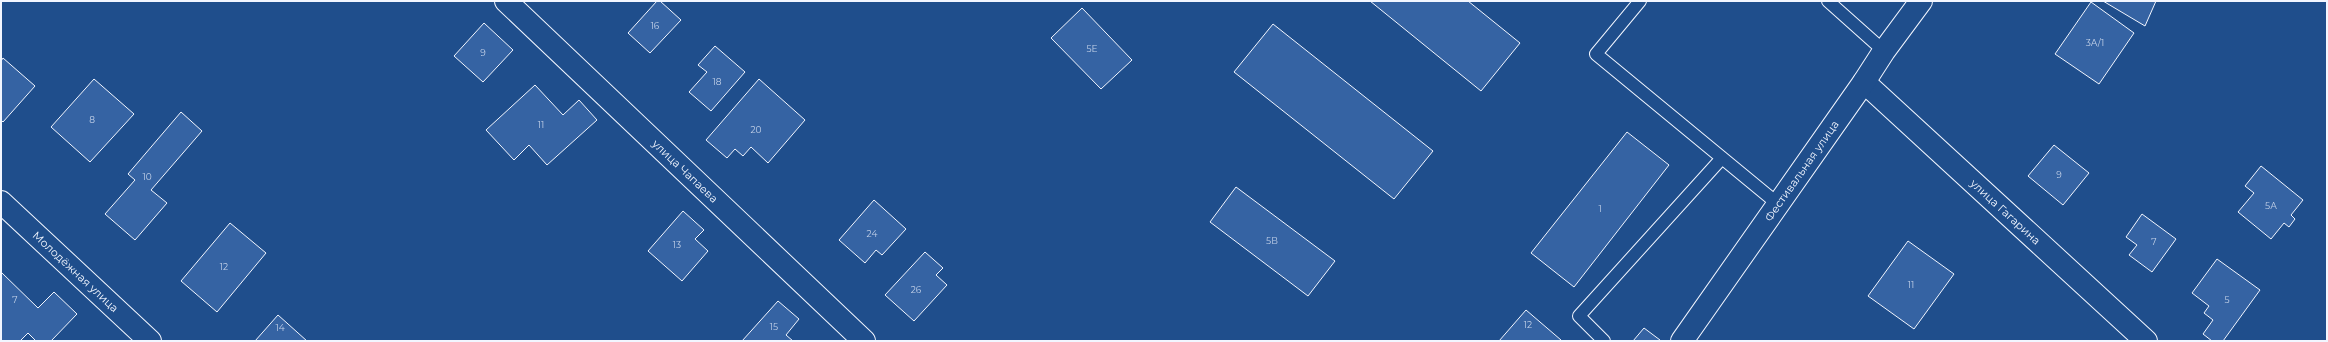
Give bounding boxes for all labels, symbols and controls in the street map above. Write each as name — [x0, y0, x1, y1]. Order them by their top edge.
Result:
house number: 16 — [651, 20, 660, 31]
house number: 3А/1 — [2086, 37, 2104, 48]
house number: 5Е — [1086, 43, 1098, 54]
house number: 9 — [480, 47, 486, 58]
house number: 18 — [713, 76, 722, 87]
house number: 8 — [89, 114, 95, 125]
street label: Фестивальная улица — [1761, 118, 1842, 224]
house number: 11 — [538, 119, 544, 130]
house number: 20 — [750, 124, 762, 135]
street label: улица Чапаева — [649, 136, 721, 206]
house number: 9 — [2056, 169, 2062, 180]
house number: 10 — [142, 171, 152, 182]
street label: улица Гагарина — [1967, 175, 2043, 248]
house number: 5А — [2265, 200, 2277, 211]
house number: 1 — [1598, 203, 1602, 214]
street label: Молодёжная улица — [30, 228, 121, 315]
house number: 24 — [867, 228, 877, 239]
house number: 5В — [1266, 235, 1278, 246]
house number: 7 — [2151, 236, 2157, 247]
house number: 13 — [673, 239, 681, 250]
house number: 12 — [220, 261, 228, 272]
house number: 11 — [1908, 279, 1914, 290]
house number: 26 — [911, 284, 922, 295]
house number: 7 — [12, 294, 18, 305]
house number: 5 — [2224, 294, 2230, 305]
house number: 12 — [1524, 319, 1532, 330]
house number: 15 — [770, 321, 778, 332]
house number: 14 — [275, 322, 285, 333]

